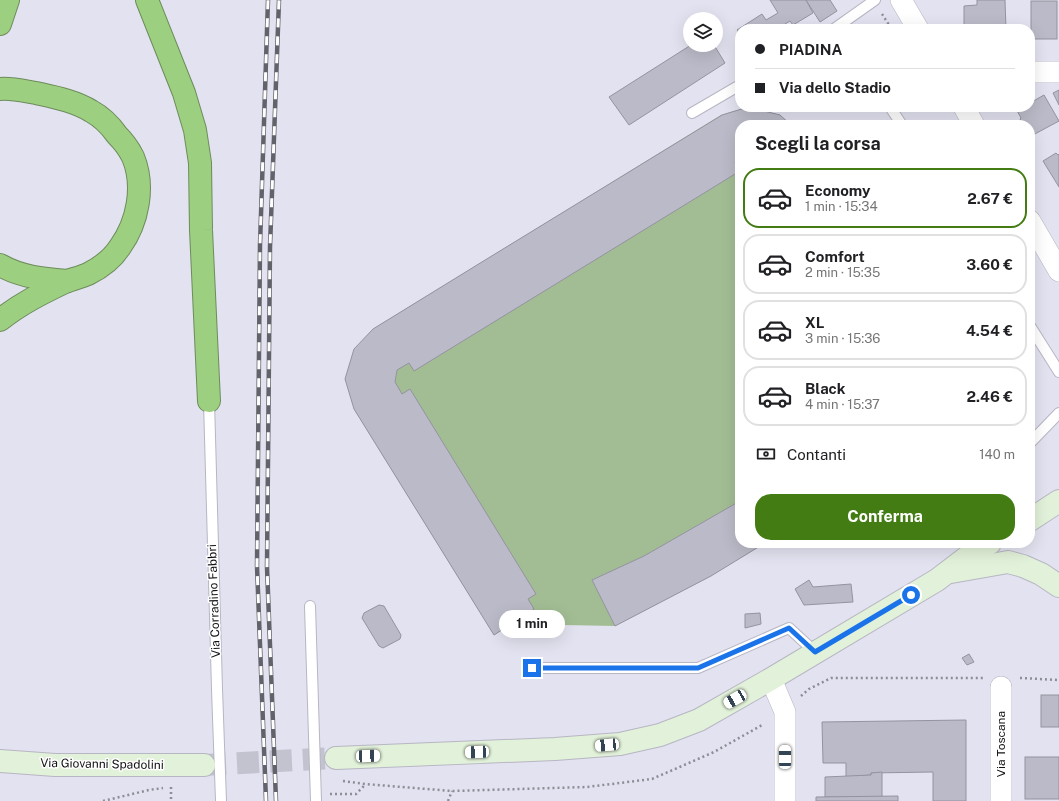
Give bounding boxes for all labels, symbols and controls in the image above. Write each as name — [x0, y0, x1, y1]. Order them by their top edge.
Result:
map controls — [683, 12, 723, 52]
button: layers — [683, 12, 723, 52]
text: PIADINA — [779, 41, 842, 58]
text: Via dello Stadio — [779, 79, 891, 96]
text: Scegli la corsa — [755, 133, 881, 154]
icon: car — [757, 180, 793, 216]
text: Economy — [805, 182, 870, 199]
text: 2.67 € — [967, 190, 1013, 207]
text: 1 min · 15:34 — [805, 199, 878, 214]
icon: car — [757, 246, 793, 282]
text: Comfort — [805, 248, 865, 265]
text: 3.60 € — [966, 256, 1013, 273]
text: 2 min · 15:35 — [805, 265, 880, 280]
icon: car — [757, 312, 793, 348]
text: XL — [805, 314, 824, 331]
text: 4.54 € — [966, 322, 1013, 339]
text: 3 min · 15:36 — [805, 331, 880, 346]
icon: car — [757, 378, 793, 414]
text: Black — [805, 380, 845, 397]
text: 2.46 € — [967, 388, 1013, 405]
text: 4 min · 15:37 — [805, 397, 880, 412]
icon: cash — [755, 443, 777, 465]
text: Contanti — [787, 446, 846, 463]
text: 140 m — [979, 447, 1015, 462]
button: Conferma — [755, 494, 1015, 540]
street label: Via Corradino Fabbri — [205, 544, 223, 658]
route start — [902, 586, 920, 604]
callout: 1 min — [499, 610, 565, 638]
text: 1 min — [516, 616, 548, 631]
route end — [523, 659, 541, 677]
car — [722, 688, 748, 710]
street label: Via Toscana — [994, 711, 1008, 777]
car — [595, 738, 619, 752]
car — [779, 745, 791, 769]
car — [465, 746, 489, 758]
car — [356, 750, 380, 762]
street label: Via Giovanni Spadolini — [40, 756, 164, 772]

